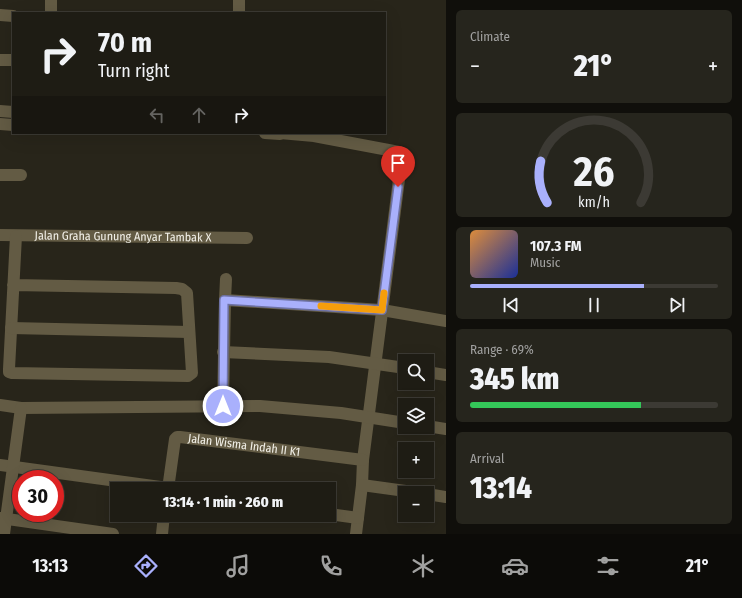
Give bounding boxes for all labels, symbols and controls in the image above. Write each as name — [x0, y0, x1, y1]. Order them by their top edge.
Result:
text: 70 m — [98, 26, 152, 59]
icon: right — [32, 28, 84, 80]
text: Climate — [470, 29, 510, 44]
text: 21° — [574, 48, 614, 84]
text: − — [470, 53, 480, 80]
text: + — [708, 53, 718, 80]
text: Turn right — [98, 60, 170, 82]
icon: left — [146, 104, 168, 126]
icon: ahead — [188, 104, 210, 126]
icon: right — [230, 104, 252, 126]
pin — [381, 146, 415, 187]
text: 26 — [572, 146, 615, 196]
icon: arrive — [387, 152, 409, 174]
text: km/h — [578, 193, 610, 210]
street label: Jalan Graha Gunung Anyar Tambak X — [35, 228, 212, 245]
text: 107.3 FM — [530, 237, 582, 255]
text: Music — [530, 255, 560, 270]
icon: previous — [500, 294, 522, 316]
icon: pause — [583, 294, 605, 316]
icon: next — [666, 294, 688, 316]
text: Range · 69% — [470, 342, 534, 357]
map controls — [398, 354, 434, 522]
button: search — [398, 354, 434, 390]
text: 345 km — [470, 361, 559, 397]
position arrow — [202, 385, 244, 427]
button: layers — [398, 398, 434, 434]
street label: Jalan Wisma Indah II K1 — [187, 431, 301, 459]
button: + — [398, 442, 434, 478]
text: Arrival — [470, 451, 504, 466]
speed limit sign: 30 — [12, 470, 64, 522]
text: 13:14 — [470, 470, 532, 506]
button: − — [398, 486, 434, 522]
text: 13:14 · 1 min · 260 m — [163, 493, 283, 511]
icon: directions — [132, 552, 160, 580]
icon: music — [224, 552, 252, 580]
icon: phone — [317, 552, 345, 580]
icon: climate — [409, 552, 437, 580]
icon: car — [501, 552, 529, 580]
icon: filters — [594, 552, 622, 580]
text: 13:13 — [32, 555, 68, 577]
text: 21° — [686, 555, 710, 577]

